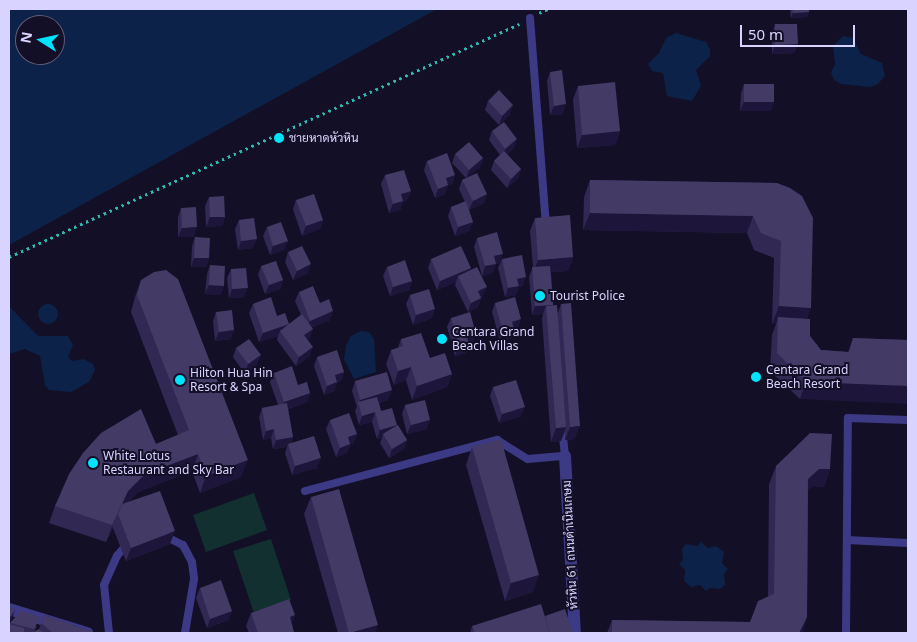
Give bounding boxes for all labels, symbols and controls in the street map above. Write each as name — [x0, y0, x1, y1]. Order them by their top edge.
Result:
north arrow — [15, 15, 65, 65]
scale bar — [742, 15, 857, 47]
text: 50 m — [748, 24, 783, 44]
text: N — [15, 30, 36, 45]
place label: ชายหาดหัวหิน — [289, 131, 359, 145]
marker: ชายหาดหัวหิน — [273, 132, 285, 144]
place label: Tourist Police — [550, 289, 625, 303]
marker: Tourist Police — [534, 290, 546, 302]
place label: Centara Grand Beach Villas — [452, 325, 534, 353]
marker: Centara Grand Beach Villas — [436, 333, 448, 345]
place label: Centara Grand Beach Resort — [766, 363, 848, 391]
place label: Hilton Hua Hin Resort & Spa — [190, 366, 273, 394]
marker: Centara Grand Beach Resort — [750, 371, 762, 383]
marker: Hilton Hua Hin Resort & Spa — [174, 374, 186, 386]
place label: White Lotus Restaurant and Sky Bar — [103, 449, 234, 477]
marker: White Lotus Restaurant and Sky Bar — [87, 457, 99, 469]
street label: หัวหิน 61 ถนนดำเนินเกษม — [559, 480, 581, 610]

